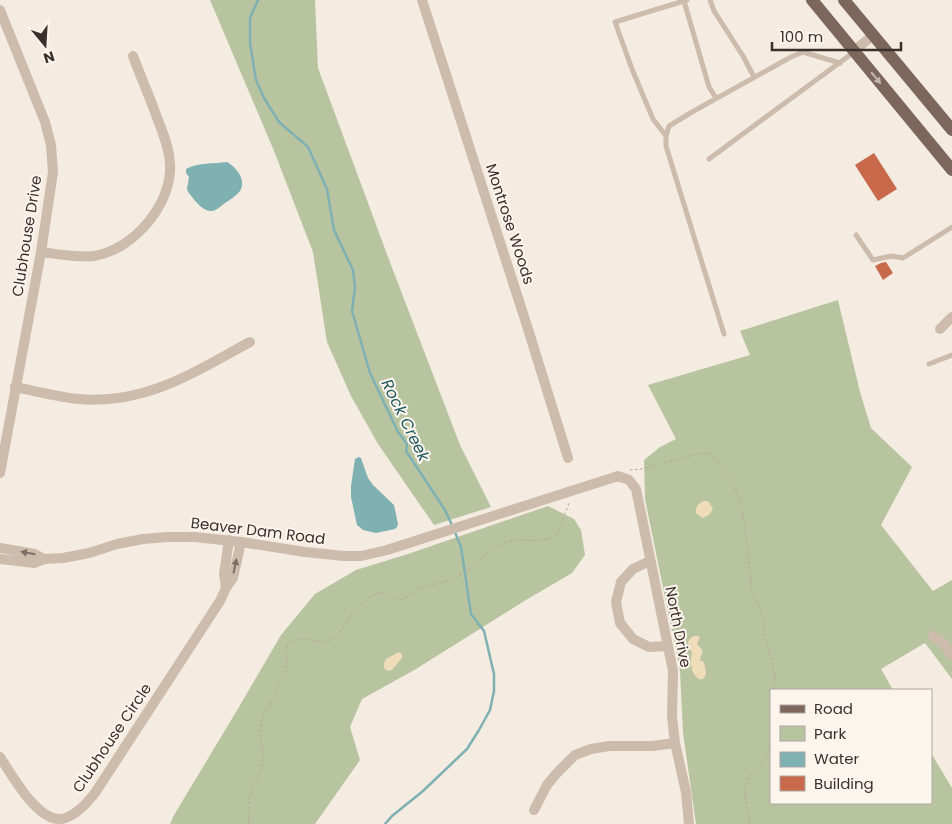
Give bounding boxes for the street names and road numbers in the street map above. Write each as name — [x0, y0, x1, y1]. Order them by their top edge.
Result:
street label: Montrose Woods — [481, 161, 540, 287]
street label: Clubhouse Drive — [7, 174, 46, 298]
street label: Beaver Dam Road — [190, 512, 326, 549]
street label: North Drive — [660, 584, 697, 669]
street label: Clubhouse Circle — [67, 679, 156, 797]

